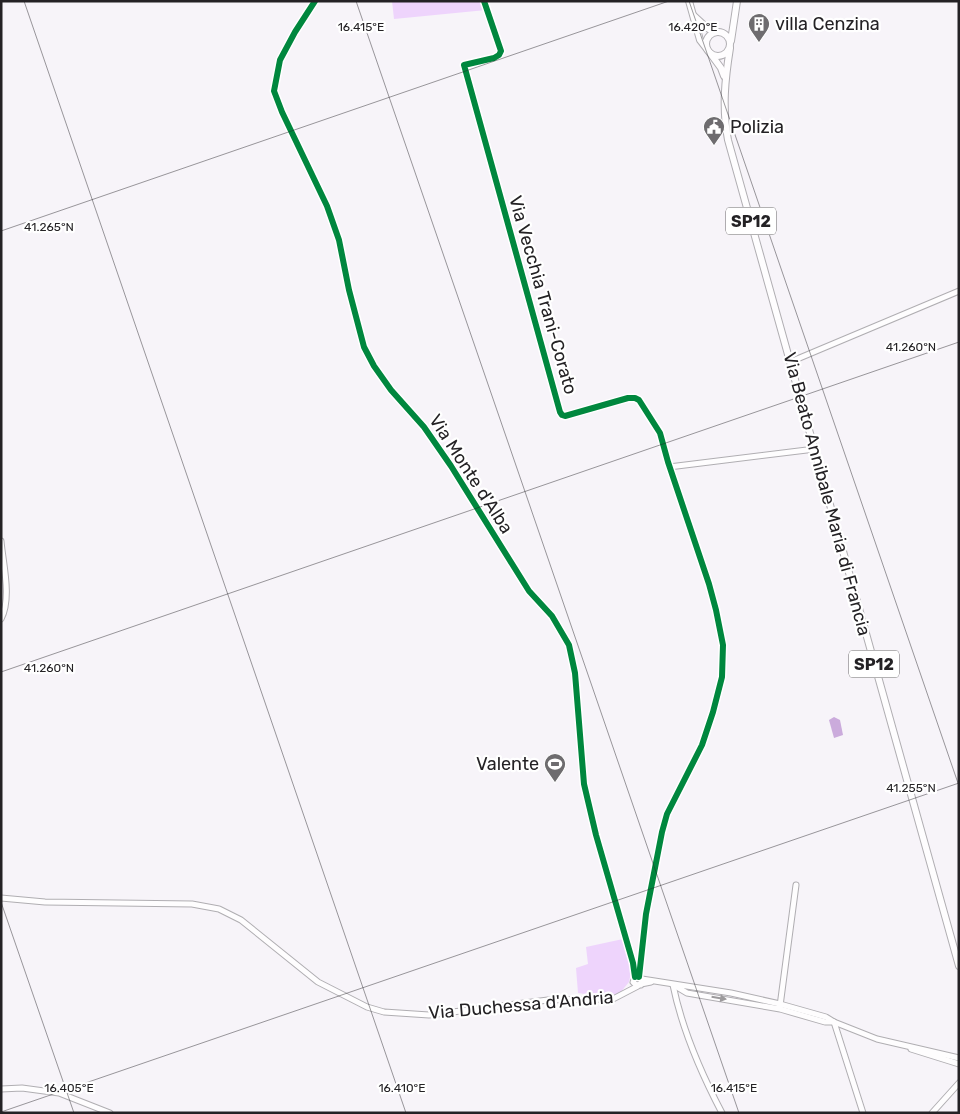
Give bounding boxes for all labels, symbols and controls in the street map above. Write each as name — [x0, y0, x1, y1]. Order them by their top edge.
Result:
building icon: villa Cenzina — [747, 12, 771, 43]
place label: villa Cenzina — [775, 13, 880, 35]
text: 16.415°E — [338, 20, 384, 34]
text: 16.420°E — [668, 20, 718, 34]
public building icon: Polizia — [702, 115, 726, 146]
place label: Polizia — [730, 116, 784, 138]
street label: Via Vecchia Trani-Corato — [504, 193, 582, 397]
road number: SP12 — [726, 208, 776, 235]
text: 41.265°N — [24, 220, 74, 234]
text: 41.260°N — [886, 340, 936, 354]
street label: Via Beato Annibale Maria di Francia — [778, 350, 876, 638]
street label: Via Monte d'Alba — [424, 410, 518, 538]
road number: SP12 — [849, 651, 899, 678]
text: 41.260°N — [24, 661, 74, 675]
sports icon: Valente — [543, 752, 567, 783]
place label: Valente — [476, 753, 539, 775]
text: 41.255°N — [886, 781, 936, 795]
street label: Via Duchessa d'Andria — [428, 986, 614, 1024]
one-way arrow — [711, 994, 727, 1002]
text: 16.405°E — [44, 1081, 94, 1095]
text: 16.410°E — [378, 1081, 426, 1095]
text: 16.415°E — [711, 1081, 757, 1095]

